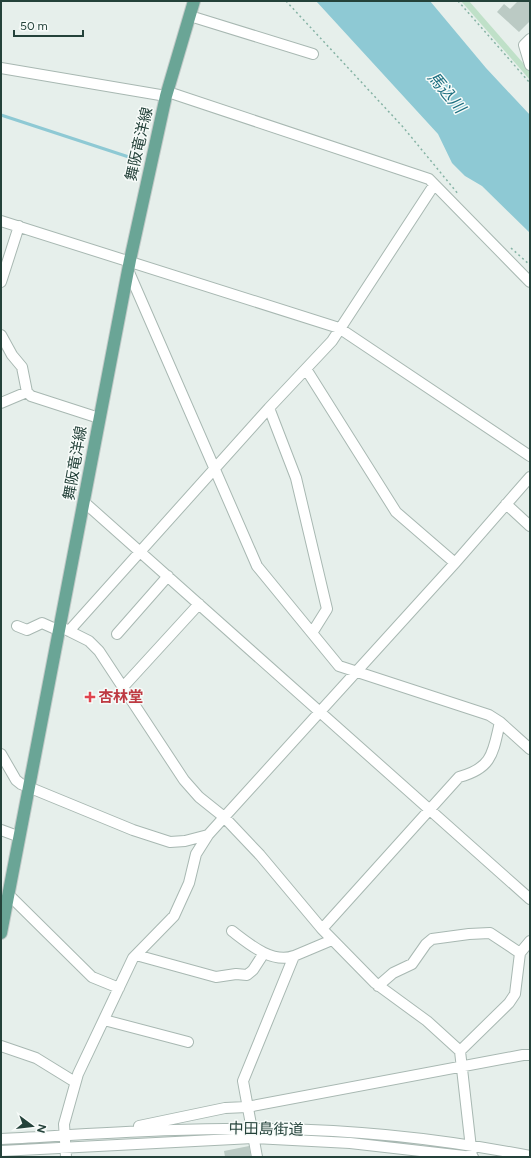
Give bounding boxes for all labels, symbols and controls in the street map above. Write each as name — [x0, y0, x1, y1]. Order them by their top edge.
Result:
scale bar — [14, 12, 83, 38]
text: 50 m — [20, 19, 48, 33]
water label: 馬込川 — [424, 68, 471, 118]
street label: 舞阪竜洋線 — [122, 105, 156, 183]
street label: 舞阪竜洋線 — [60, 424, 90, 502]
place label: 杏林堂 — [98, 688, 143, 706]
marker: 杏林堂 — [85, 692, 95, 702]
north arrow — [12, 1106, 52, 1146]
street label: 中田島街道 — [228, 1119, 304, 1139]
text: N — [34, 1123, 49, 1134]

